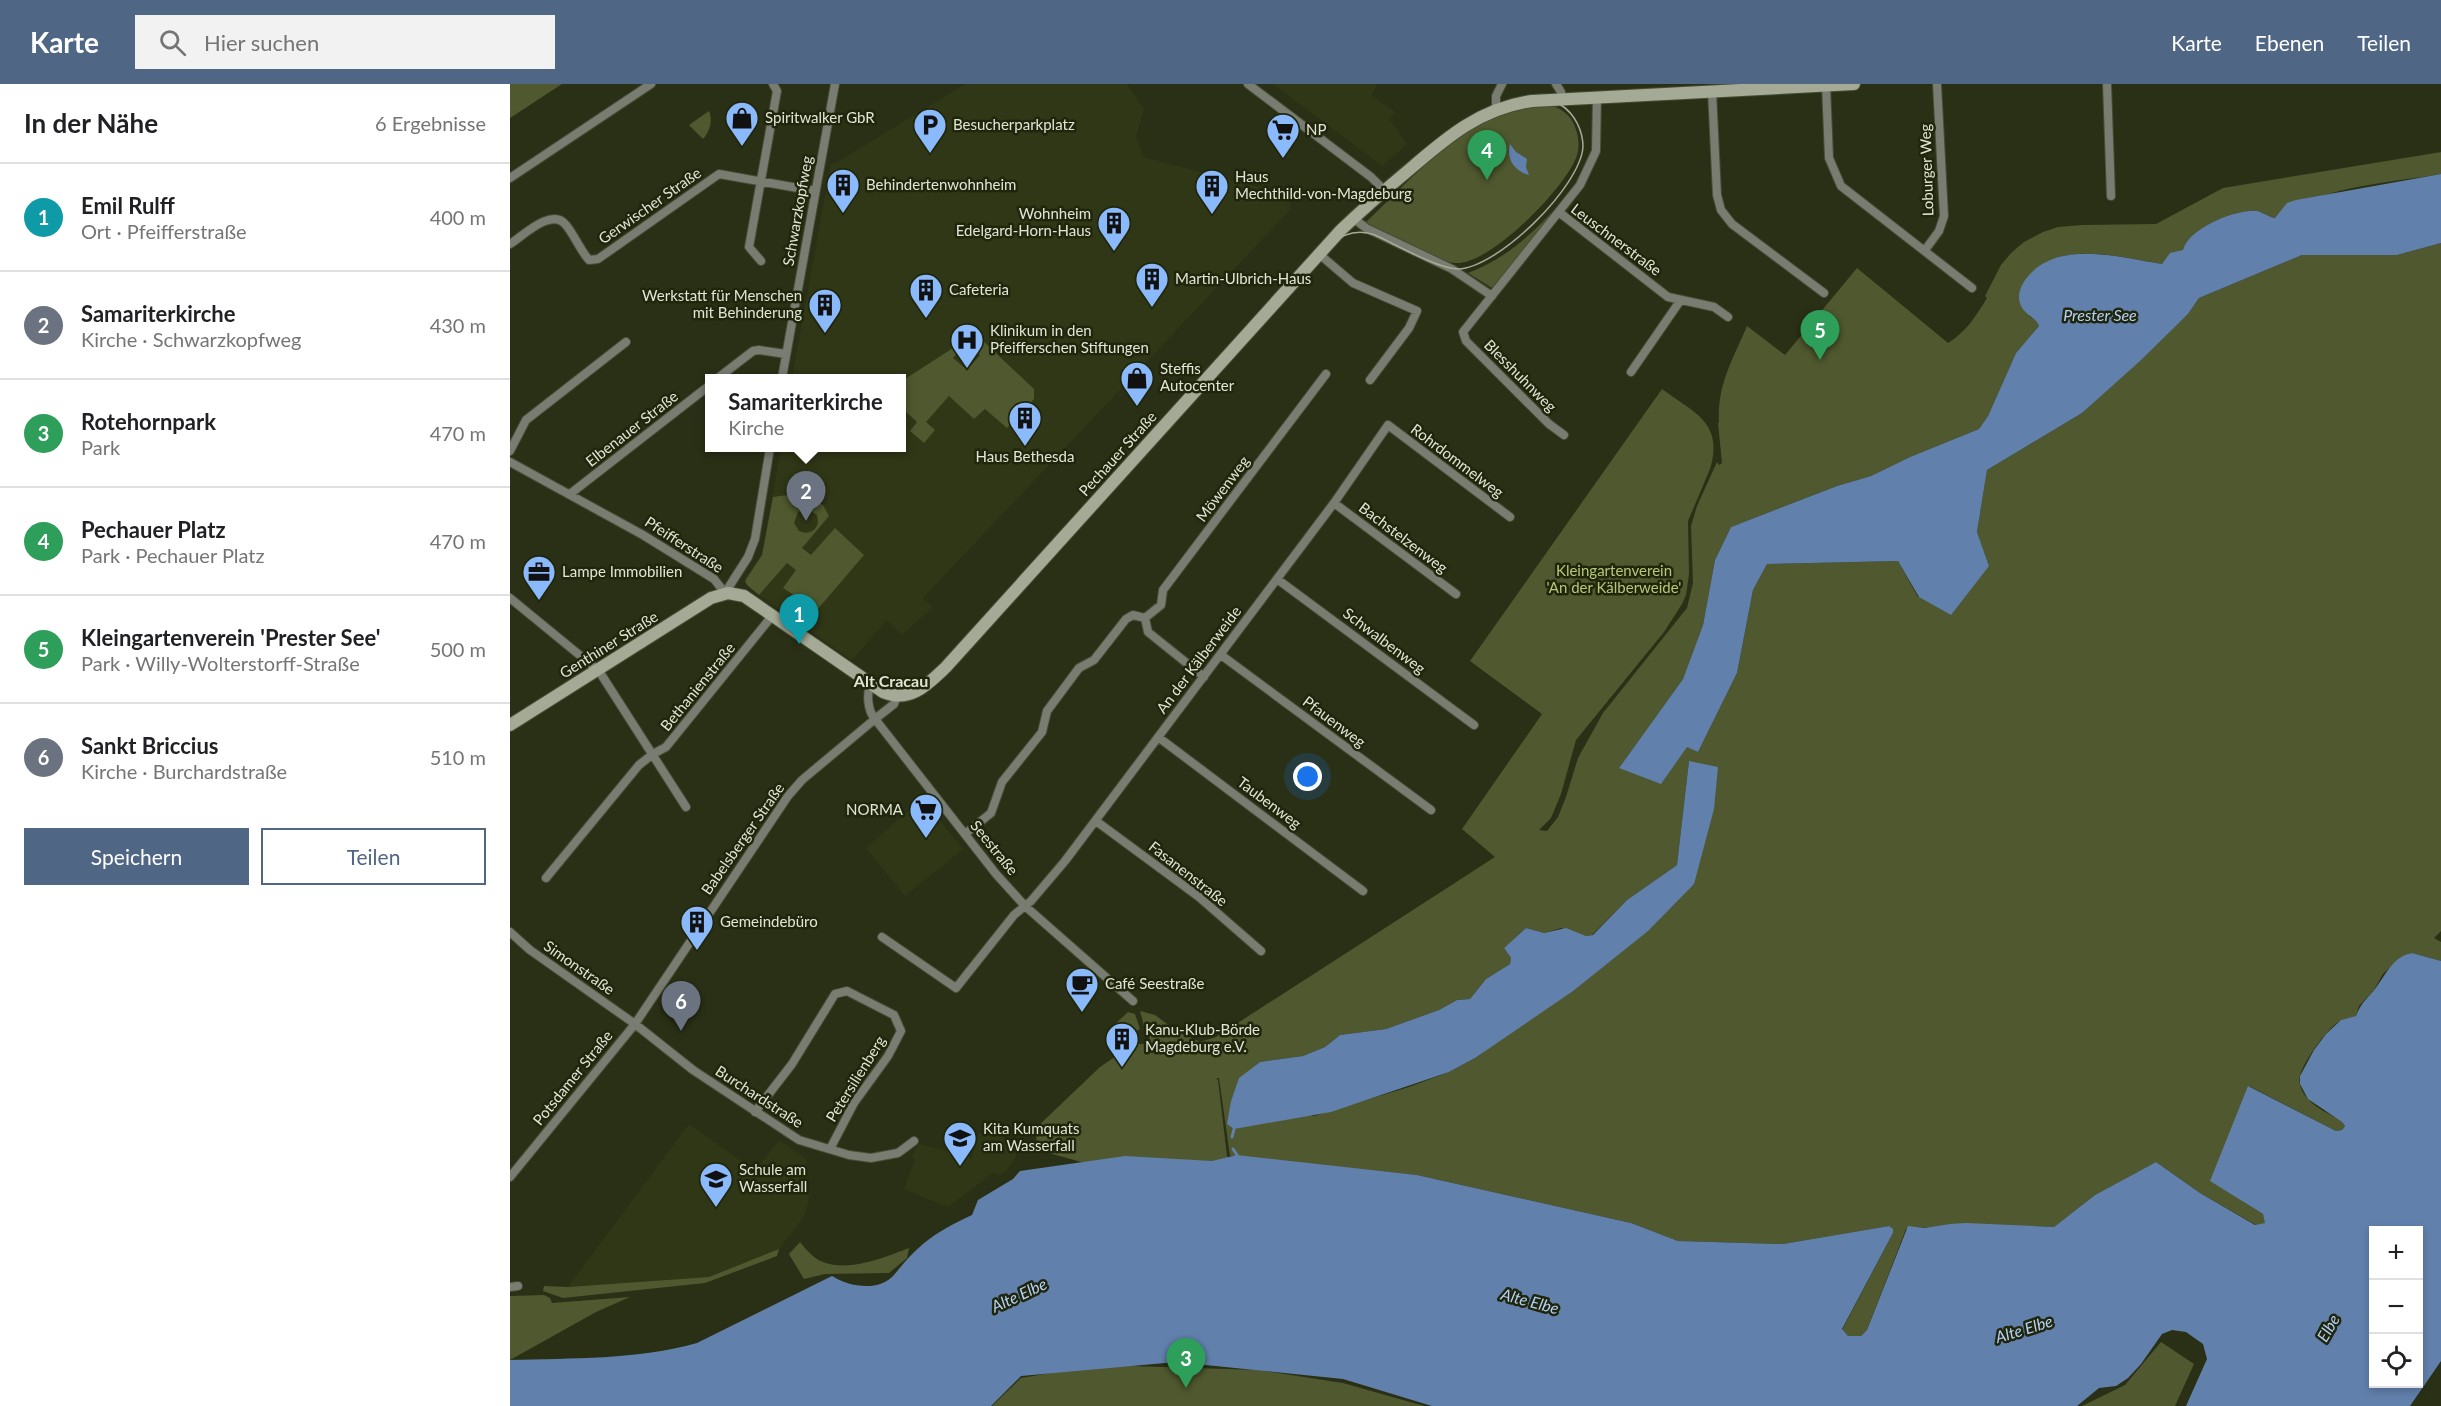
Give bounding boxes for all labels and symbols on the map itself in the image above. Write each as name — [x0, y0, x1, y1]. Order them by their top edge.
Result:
shop icon: Spiritwalker GbR — [724, 100, 760, 147]
parking icon: Besucherparkplatz — [912, 107, 948, 154]
place label: Spiritwalker GbR — [765, 108, 875, 126]
supermarket icon: NP — [1265, 112, 1301, 159]
place label: Besucherparkplatz — [953, 115, 1075, 133]
place label: NP — [1306, 120, 1326, 138]
street label: Loburger Weg — [1915, 123, 1937, 217]
pin: 4 — [1468, 130, 1506, 180]
street label: Schwarzkopfweg — [778, 154, 816, 267]
street label: Gerwischer Straße — [595, 163, 704, 247]
building icon: Behindertenwohnheim — [825, 167, 861, 214]
place label: Haus Mechthild-von-Magdeburg — [1235, 167, 1412, 202]
building icon: Haus Mechthild-von-Magdeburg — [1194, 168, 1230, 215]
place label: Behindertenwohnheim — [866, 175, 1016, 193]
street label: Leuschnerstraße — [1568, 199, 1665, 279]
place label: Wohnheim Edelgard-Horn-Haus — [956, 204, 1091, 239]
building icon: Wohnheim Edelgard-Horn-Haus — [1096, 205, 1132, 252]
building icon: Martin-Ulbrich-Haus — [1134, 261, 1170, 308]
place label: Martin-Ulbrich-Haus — [1175, 269, 1311, 287]
building icon: Cafeteria — [908, 272, 944, 319]
place label: Cafeteria — [949, 280, 1009, 298]
place label: Werkstatt für Menschen mit Behinderung — [642, 286, 802, 321]
building icon: Werkstatt für Menschen mit Behinderung — [807, 287, 843, 334]
water label: Prester See — [2063, 305, 2137, 324]
pin: 5 — [1800, 310, 1840, 360]
place label: Klinikum in den Pfeifferschen Stiftungen — [990, 321, 1149, 356]
hospital icon: Klinikum in den Pfeifferschen Stiftungen — [949, 322, 985, 369]
street label: Blesshuhnweg — [1481, 335, 1561, 415]
place label: Steffis Autocenter — [1160, 359, 1235, 394]
shop icon: Steffis Autocenter — [1119, 360, 1155, 407]
street label: Elbenauer Straße — [582, 387, 681, 470]
building icon: Haus Bethesda — [1007, 400, 1043, 447]
street label: Pechauer Straße — [1075, 407, 1160, 499]
street label: Rohrdommelweg — [1408, 419, 1508, 501]
place label: Haus Bethesda — [976, 447, 1074, 465]
street label: Möwenweg — [1192, 452, 1253, 525]
pin: 2 — [786, 472, 826, 521]
street label: Bachstelzenweg — [1356, 498, 1452, 576]
street label: Pfeifferstraße — [642, 512, 727, 576]
office icon: Lampe Immobilien — [521, 554, 557, 601]
park label: Kleingartenverein 'An der Kälberweide' — [1547, 561, 1681, 596]
place label: Lampe Immobilien — [562, 562, 682, 580]
pin: 1 — [780, 594, 818, 644]
street label: An der Kälberweide — [1152, 602, 1245, 717]
street label: Schwalbenweg — [1340, 603, 1429, 677]
street label: Genthiner Straße — [556, 607, 661, 682]
street label: Bethanienstraße — [656, 639, 738, 734]
district label: Alt Cracau — [853, 671, 928, 690]
street label: Pfauenweg — [1300, 692, 1370, 751]
your location — [1293, 762, 1322, 791]
street label: Taubenweg — [1234, 772, 1305, 832]
street label: Babelsberger Straße — [697, 779, 788, 898]
supermarket icon: NORMA — [908, 792, 944, 839]
place label: NORMA — [846, 800, 904, 818]
street label: Seestraße — [967, 816, 1022, 878]
street label: Fasanenstraße — [1146, 837, 1232, 910]
building icon: Gemeindebüro — [679, 904, 715, 951]
place label: Gemeindebüro — [720, 912, 818, 930]
street label: Simonstraße — [541, 936, 618, 998]
cafe icon: Café Seestraße — [1064, 966, 1100, 1013]
place label: Café Seestraße — [1105, 974, 1204, 992]
pin: 6 — [662, 982, 700, 1031]
place label: Kanu-Klub-Börde Magdeburg e.V. — [1145, 1020, 1260, 1055]
building icon: Kanu-Klub-Börde Magdeburg e.V. — [1104, 1021, 1140, 1068]
street label: Potsdamer Straße — [529, 1026, 616, 1128]
street label: Petersilienberg — [822, 1032, 889, 1125]
street label: Burchardstraße — [712, 1061, 807, 1131]
place label: Kita Kumquats am Wasserfall — [983, 1119, 1079, 1154]
school or university icon: Kita Kumquats am Wasserfall — [942, 1120, 978, 1167]
place label: Schule am Wasserfall — [739, 1160, 807, 1195]
school or university icon: Schule am Wasserfall — [698, 1161, 734, 1208]
water label: Alte Elbe — [987, 1273, 1050, 1316]
water label: Alte Elbe — [1498, 1283, 1561, 1317]
water label: Elbe — [2312, 1310, 2343, 1345]
water label: Alte Elbe — [1992, 1311, 2055, 1347]
pin: 3 — [1166, 1338, 1206, 1388]

